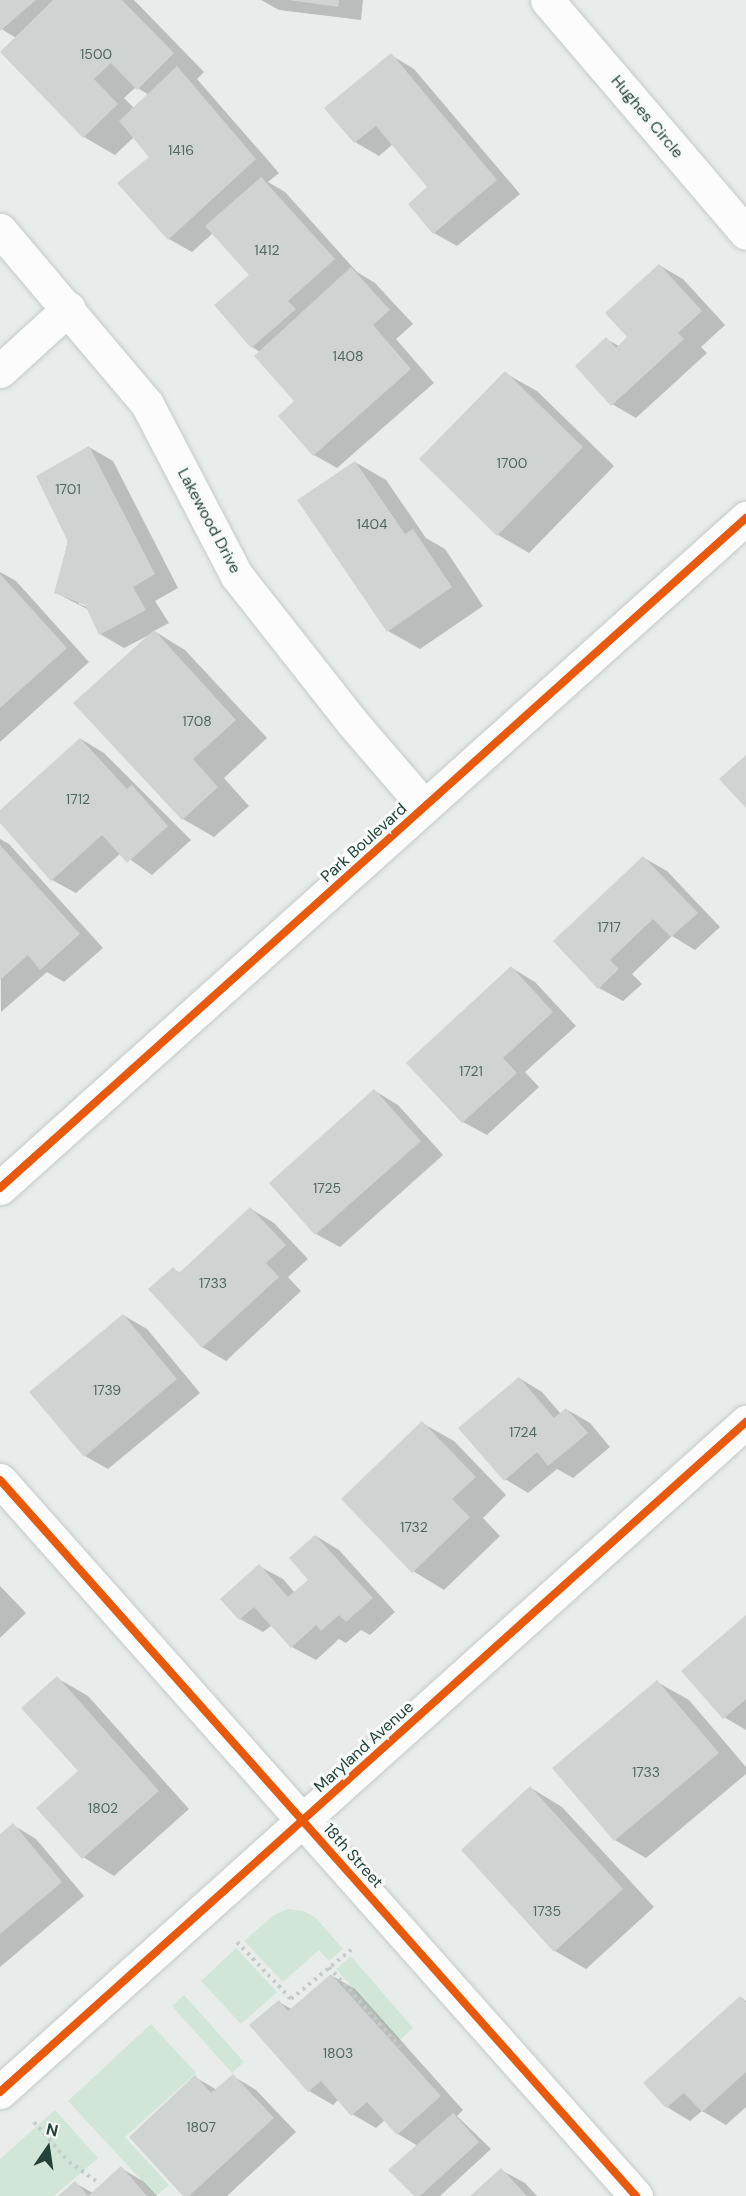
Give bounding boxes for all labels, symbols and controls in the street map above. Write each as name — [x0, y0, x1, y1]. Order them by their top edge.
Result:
house number: 1500 — [80, 46, 112, 62]
street label: Hughes Circle — [607, 72, 687, 162]
house number: 1416 — [168, 142, 194, 158]
house number: 1412 — [254, 242, 280, 258]
house number: 1408 — [333, 348, 363, 364]
house number: 1700 — [497, 455, 527, 471]
street label: Lakewood Drive — [173, 465, 245, 577]
house number: 1701 — [55, 481, 81, 497]
house number: 1404 — [357, 516, 387, 532]
house number: 1708 — [182, 713, 212, 729]
house number: 1712 — [66, 791, 90, 807]
street label: Park Boulevard — [317, 799, 411, 887]
house number: 1717 — [597, 919, 621, 935]
house number: 1721 — [459, 1063, 483, 1079]
house number: 1725 — [313, 1180, 341, 1196]
house number: 1733 — [199, 1275, 227, 1291]
house number: 1739 — [93, 1382, 121, 1398]
house number: 1724 — [509, 1424, 537, 1440]
house number: 1732 — [400, 1519, 428, 1535]
street label: Maryland Avenue — [310, 1697, 418, 1797]
house number: 1733 — [632, 1764, 660, 1780]
house number: 1802 — [88, 1800, 118, 1816]
street label: 18th Street — [319, 1820, 387, 1892]
house number: 1735 — [533, 1903, 561, 1919]
house number: 1803 — [323, 2045, 353, 2061]
north arrow — [18, 2118, 78, 2178]
text: N — [44, 2118, 60, 2142]
house number: 1807 — [186, 2119, 216, 2135]

